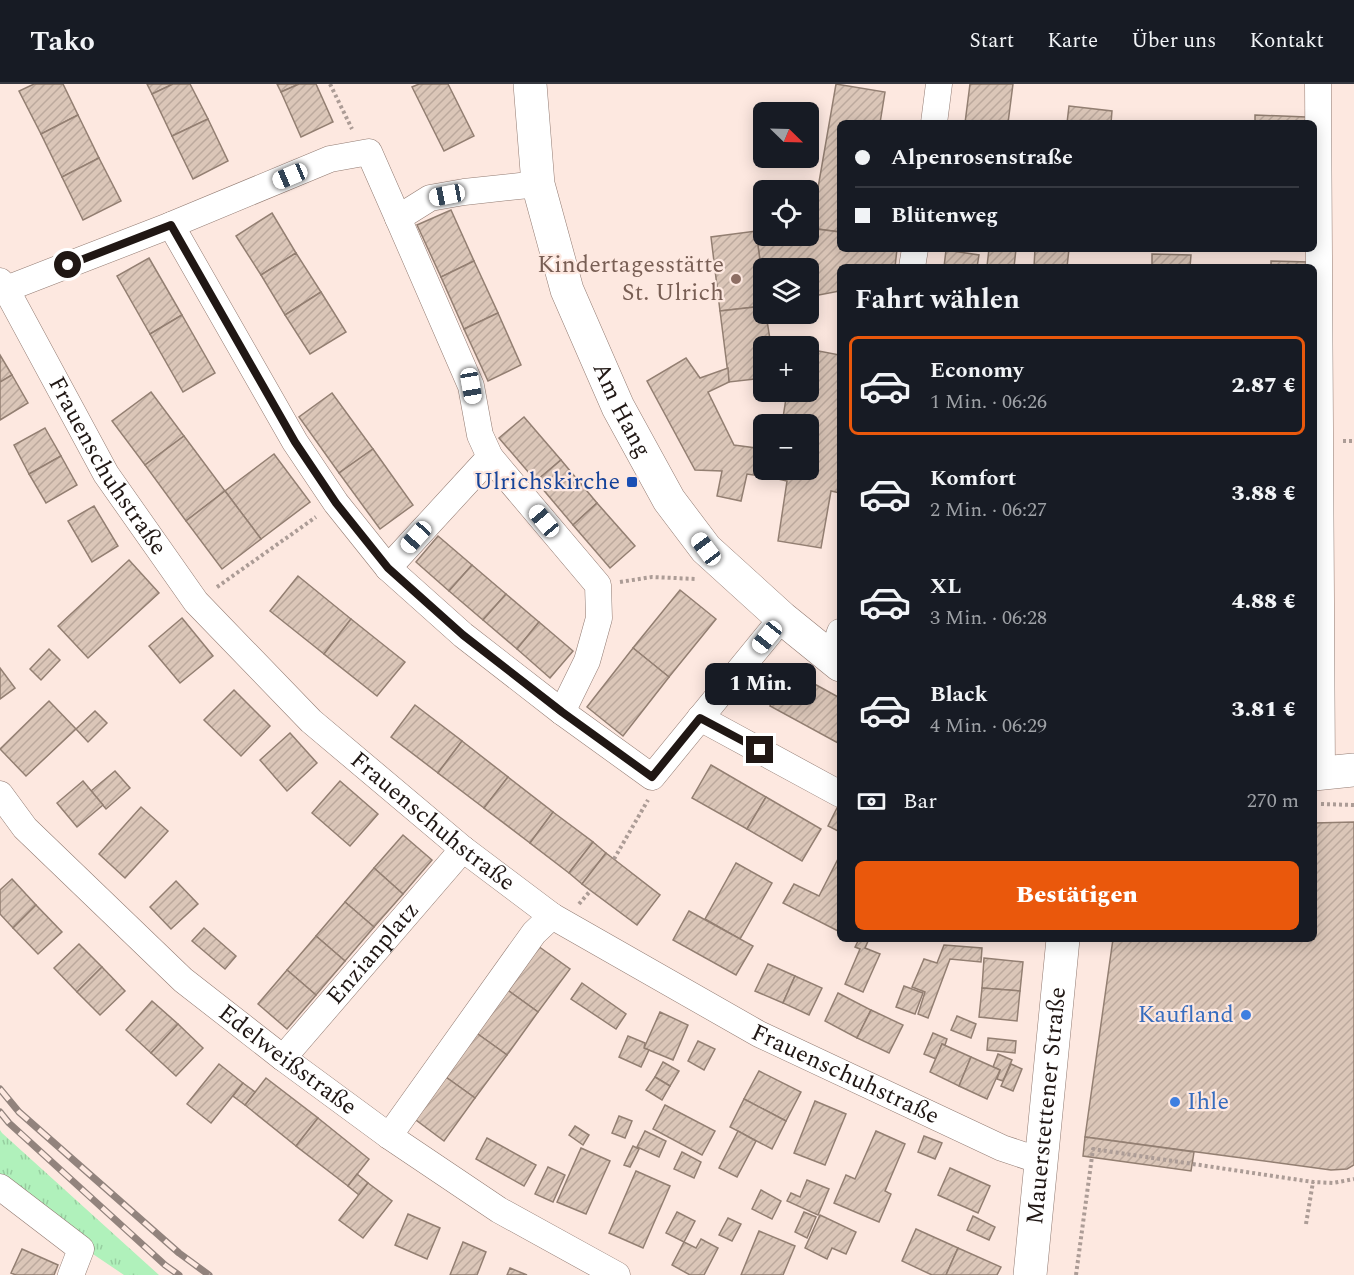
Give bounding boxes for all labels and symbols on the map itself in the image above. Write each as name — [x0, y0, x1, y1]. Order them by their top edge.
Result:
north arrow — [753, 102, 819, 168]
car — [270, 161, 310, 191]
car — [428, 183, 466, 207]
place label: Kindertagesstätte St. Ulrich — [537, 247, 724, 311]
route start — [54, 251, 81, 278]
marker: Kindertagesstätte St. Ulrich — [729, 272, 743, 286]
street label: Am Hang — [583, 356, 660, 464]
car — [459, 367, 483, 405]
street label: Frauenschuhstraße — [39, 370, 176, 563]
place label: Ulrichskirche — [474, 464, 620, 500]
marker: Ulrichskirche — [625, 475, 639, 489]
car — [526, 501, 562, 541]
car — [397, 518, 435, 556]
car — [688, 529, 724, 569]
car — [749, 617, 785, 657]
callout: 1 Min. — [704, 663, 816, 705]
route end — [746, 736, 773, 763]
street label: Frauenschuhstraße — [342, 743, 523, 900]
street label: Enzianplatz — [318, 894, 428, 1013]
street label: Mauerstettener Straße — [1017, 985, 1076, 1226]
street label: Edelweißstraße — [210, 996, 364, 1124]
place label: Kaufland — [1138, 997, 1234, 1033]
marker: Kaufland — [1239, 1008, 1253, 1022]
street label: Frauenschuhstraße — [745, 1015, 946, 1134]
place label: Ihle — [1187, 1084, 1229, 1120]
marker: Ihle — [1168, 1095, 1182, 1109]

